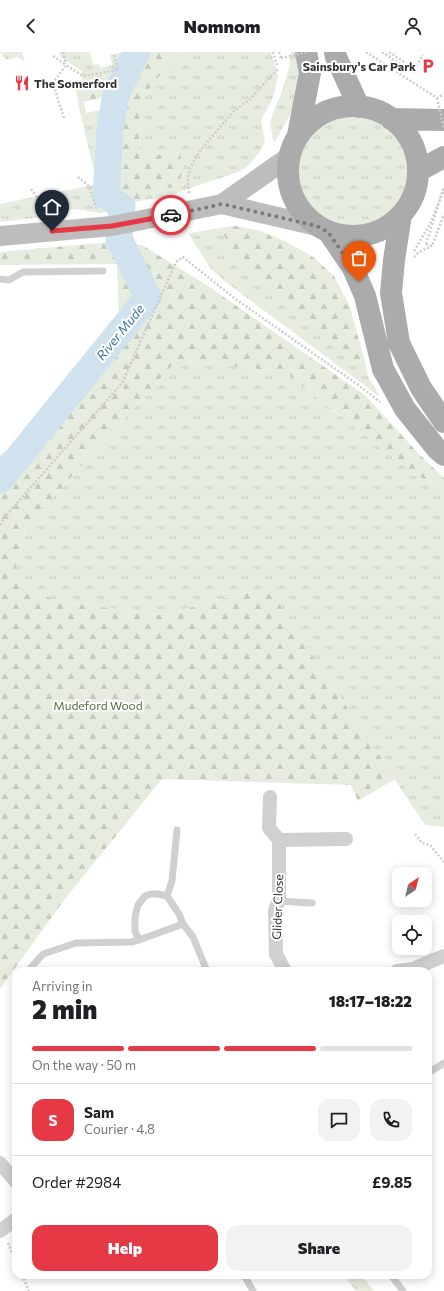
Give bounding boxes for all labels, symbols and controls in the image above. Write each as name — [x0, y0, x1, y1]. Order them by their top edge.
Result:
icon: back — [20, 15, 42, 37]
text: Nomnom — [184, 15, 260, 37]
icon: person — [402, 15, 424, 37]
parking icon: Sainsbury's Car Park — [419, 57, 437, 75]
place label: Sainsbury's Car Park — [303, 59, 416, 73]
restaurant icon: The Somerford — [13, 74, 31, 92]
place label: The Somerford — [34, 76, 117, 90]
pin — [35, 190, 69, 231]
courier — [151, 195, 191, 235]
icon: home — [41, 196, 63, 218]
icon: car — [160, 204, 182, 226]
pin — [342, 241, 376, 282]
icon: bag — [348, 247, 370, 269]
water label: River Mude — [93, 301, 147, 363]
park label: Mudeford Wood — [53, 698, 143, 712]
north arrow — [392, 867, 432, 907]
map controls — [392, 867, 432, 955]
street label: Glider Close — [269, 874, 285, 940]
button: locate — [392, 915, 432, 955]
text: Arriving in — [32, 978, 92, 994]
text: 18:17–18:22 — [329, 992, 412, 1010]
text: 2 min — [32, 993, 97, 1024]
text: On the way · 50 m — [32, 1057, 136, 1073]
button: chat — [318, 1099, 360, 1141]
button: phone — [370, 1099, 412, 1141]
text: Sam — [84, 1103, 114, 1121]
text: S — [48, 1111, 58, 1129]
text: Courier · 4.8 — [84, 1121, 155, 1137]
text: Order #2984 — [32, 1173, 121, 1191]
text: £9.85 — [372, 1173, 412, 1191]
button: Help — [32, 1225, 218, 1271]
button: Share — [226, 1225, 412, 1271]

